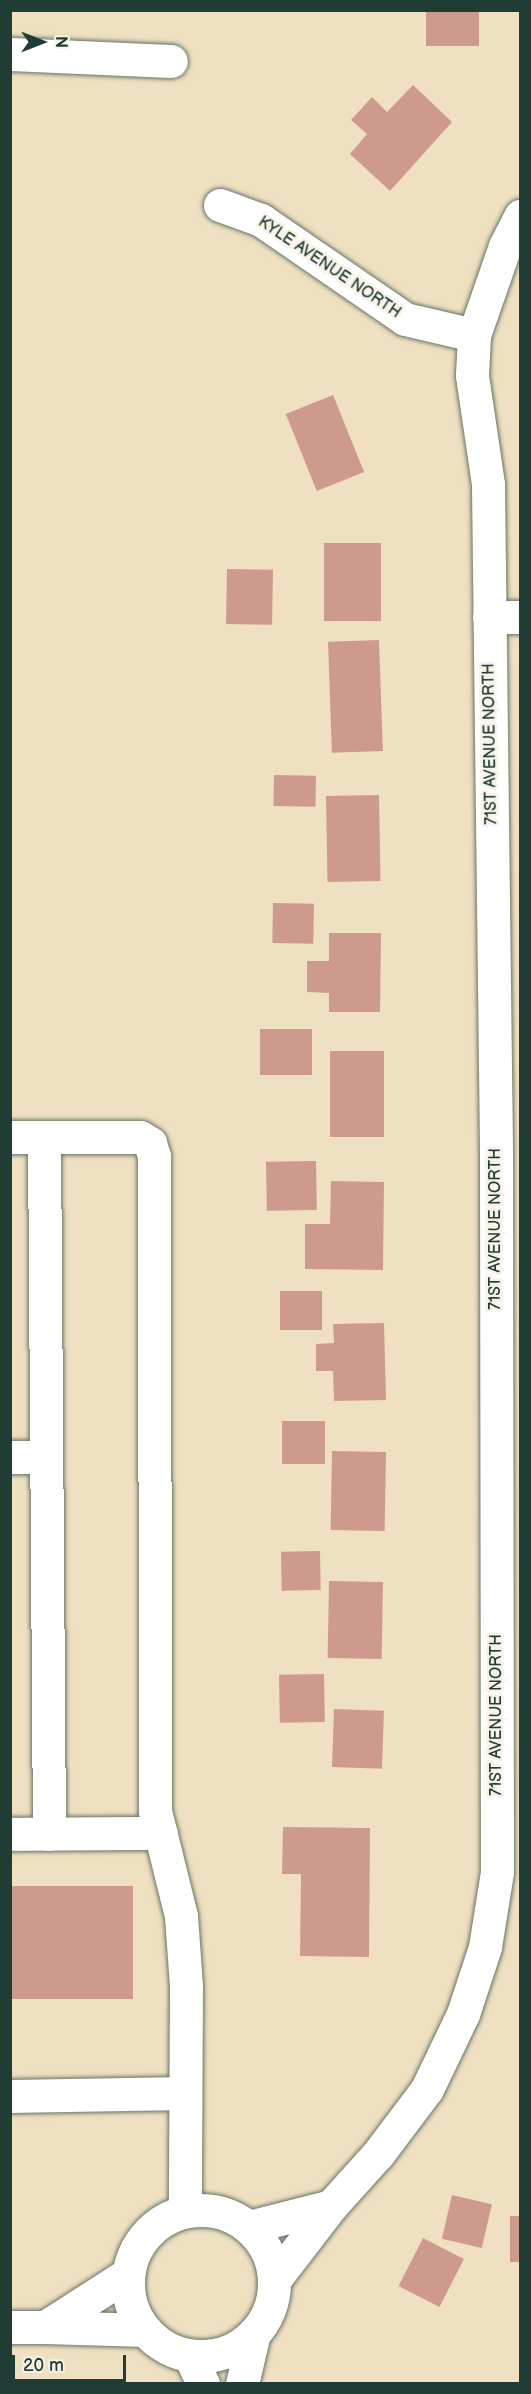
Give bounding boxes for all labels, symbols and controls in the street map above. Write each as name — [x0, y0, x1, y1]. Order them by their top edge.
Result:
north arrow — [12, 12, 72, 72]
text: N — [51, 36, 70, 48]
street label: KYLE AVENUE NORTH — [254, 213, 404, 323]
street label: 71ST AVENUE NORTH — [480, 663, 502, 825]
street label: 71ST AVENUE NORTH — [486, 1148, 506, 1310]
street label: 71ST AVENUE NORTH — [487, 1634, 507, 1796]
scale bar — [15, 2343, 129, 2381]
text: 20 m — [23, 2355, 64, 2376]

